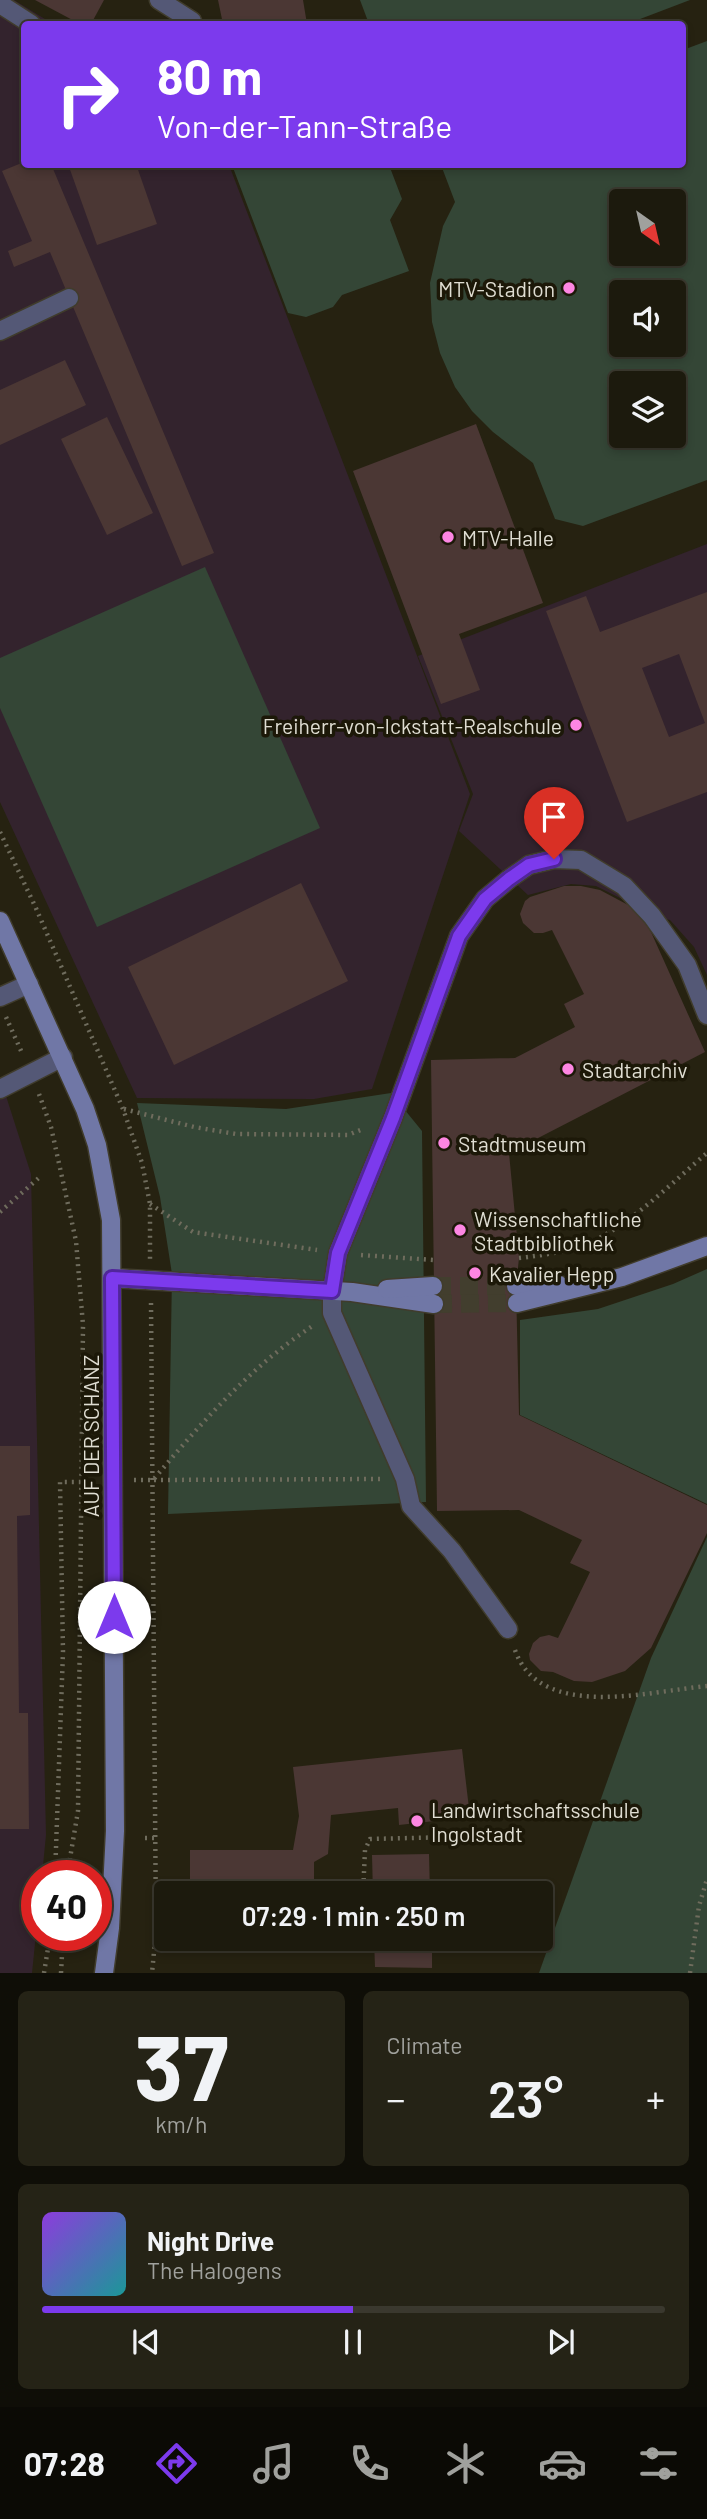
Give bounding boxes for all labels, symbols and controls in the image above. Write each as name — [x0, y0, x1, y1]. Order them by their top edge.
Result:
text: 80 m — [157, 46, 262, 105]
icon: right — [42, 49, 133, 140]
text: Von-der-Tann-Straße — [157, 106, 452, 144]
north arrow — [609, 189, 686, 266]
map controls — [609, 189, 686, 448]
place label: MTV-Stadion — [438, 276, 555, 301]
marker: MTV-Stadion — [561, 280, 577, 296]
button: sound — [609, 280, 686, 357]
button: layers — [609, 371, 686, 448]
place label: MTV-Halle — [462, 525, 554, 550]
marker: MTV-Halle — [440, 529, 456, 545]
place label: Freiherr-von-Ickstatt-Realschule — [263, 713, 562, 738]
marker: Freiherr-von-Ickstatt-Realschule — [568, 717, 584, 733]
pin — [524, 787, 584, 859]
icon: arrive — [535, 798, 573, 836]
place label: Stadtarchiv — [582, 1057, 688, 1082]
marker: Stadtarchiv — [560, 1061, 576, 1077]
place label: Stadtmuseum — [458, 1131, 586, 1156]
marker: Stadtmuseum — [436, 1135, 452, 1151]
place label: Wissenschaftliche Stadtbibliothek — [474, 1206, 642, 1255]
marker: Wissenschaftliche Stadtbibliothek — [452, 1222, 468, 1238]
place label: Kavalier Hepp — [489, 1261, 614, 1286]
marker: Kavalier Hepp — [467, 1265, 483, 1281]
street label: AUF DER SCHANZ — [78, 1355, 103, 1517]
position arrow — [77, 1580, 151, 1654]
place label: Landwirtschaftsschule Ingolstadt — [431, 1797, 640, 1846]
marker: Landwirtschaftsschule Ingolstadt — [409, 1813, 425, 1829]
speed limit sign: 40 — [21, 1860, 112, 1951]
text: 07:29 · 1 min · 250 m — [242, 1900, 465, 1931]
text: 37 — [134, 2010, 228, 2119]
text: Climate — [387, 2031, 463, 2059]
text: 23° — [488, 2066, 563, 2128]
text: − — [387, 2075, 406, 2121]
text: + — [646, 2075, 665, 2121]
text: km/h — [155, 2110, 207, 2138]
text: Night Drive — [147, 2225, 274, 2256]
text: The Halogens — [147, 2256, 282, 2284]
icon: previous — [127, 2323, 165, 2361]
icon: pause — [334, 2323, 372, 2361]
icon: next — [542, 2323, 580, 2361]
icon: directions — [152, 2439, 201, 2488]
icon: music — [249, 2439, 298, 2488]
icon: phone — [345, 2439, 394, 2488]
icon: climate — [441, 2439, 490, 2488]
icon: car — [538, 2439, 587, 2488]
icon: filters — [634, 2439, 683, 2488]
text: 07:28 — [24, 2444, 105, 2482]

